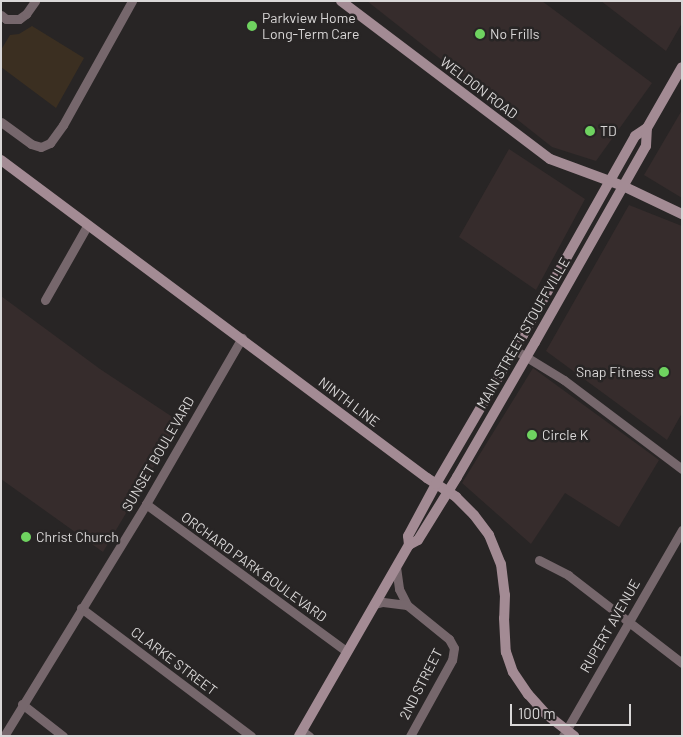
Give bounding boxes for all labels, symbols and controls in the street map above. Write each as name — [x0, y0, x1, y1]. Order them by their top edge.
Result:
place label: Parkview Home Long-Term Care — [262, 10, 359, 42]
marker: Parkview Home Long-Term Care — [246, 20, 258, 32]
place label: No Frills — [490, 26, 540, 42]
marker: No Frills — [474, 28, 486, 40]
street label: WELDON ROAD — [437, 53, 521, 123]
place label: TD — [600, 123, 617, 139]
marker: TD — [584, 125, 596, 137]
street label: MAIN STREET STOUFFVILLE — [473, 254, 573, 412]
place label: Snap Fitness — [576, 364, 654, 380]
marker: Snap Fitness — [658, 366, 670, 378]
street label: NINTH LINE — [315, 374, 383, 430]
street label: SUNSET BOULEVARD — [118, 394, 198, 514]
place label: Circle K — [542, 427, 588, 443]
marker: Circle K — [526, 429, 538, 441]
street label: ORCHARD PARK BOULEVARD — [178, 509, 330, 625]
place label: Christ Church — [36, 529, 119, 545]
marker: Christ Church — [20, 531, 32, 543]
street label: RUPERT AVENUE — [576, 576, 644, 676]
street label: CLARKE STREET — [128, 623, 220, 699]
street label: 2ND STREET — [396, 646, 446, 722]
scale bar — [513, 694, 634, 726]
text: 100 m — [518, 704, 556, 722]

